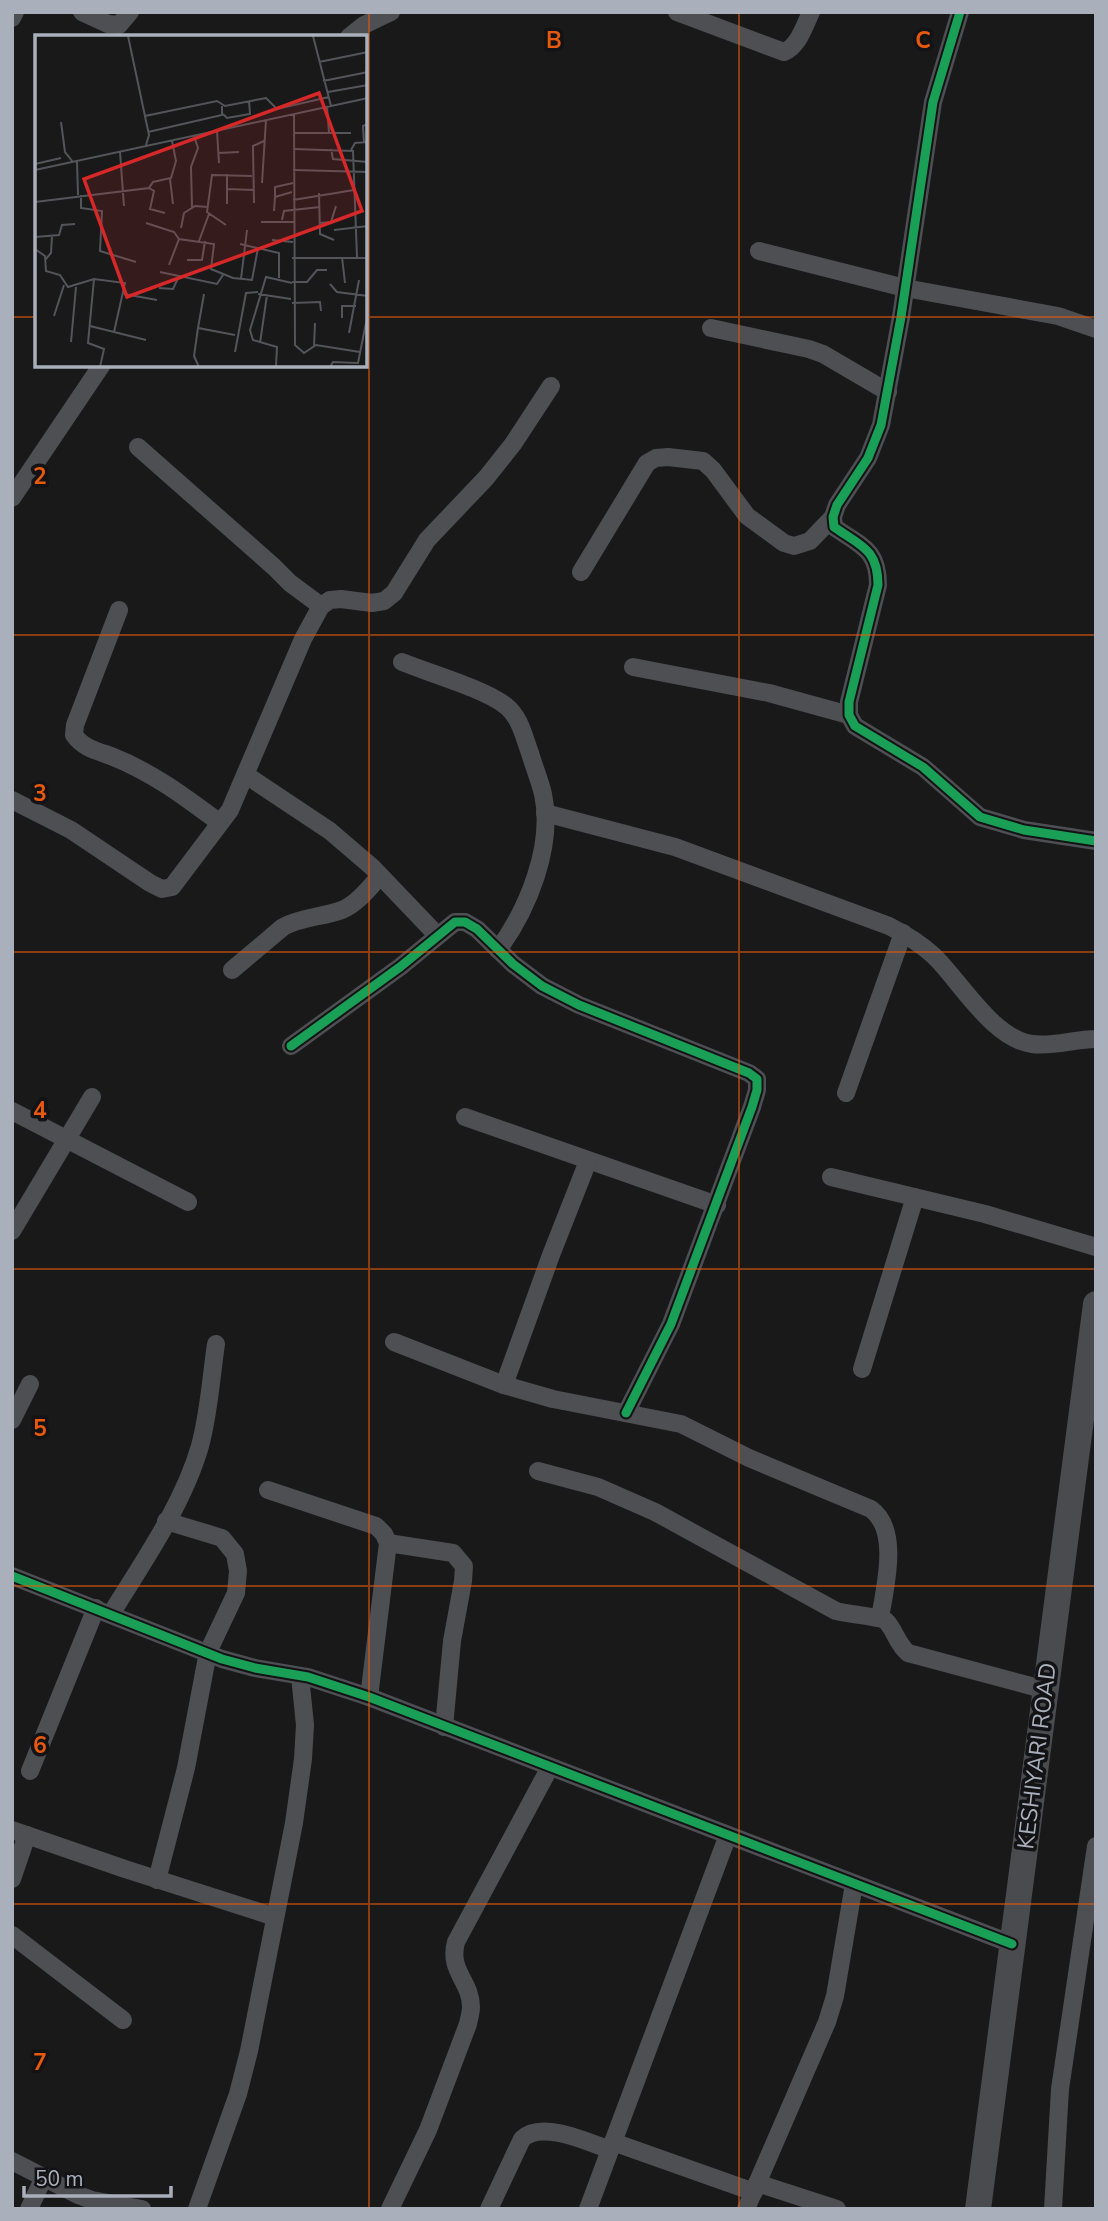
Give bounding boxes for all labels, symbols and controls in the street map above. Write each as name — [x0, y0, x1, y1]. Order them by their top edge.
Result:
text: B — [546, 25, 562, 56]
text: C — [915, 25, 931, 56]
inset map — [35, 35, 368, 368]
text: 2 — [33, 461, 47, 492]
text: 3 — [33, 778, 47, 809]
text: 4 — [33, 1095, 47, 1126]
text: 5 — [33, 1413, 47, 1444]
street label: KESHIYARI ROAD — [1010, 1661, 1064, 1851]
text: 6 — [33, 1730, 47, 1761]
text: 7 — [33, 2047, 47, 2078]
scale bar — [24, 2154, 172, 2198]
text: 50 m — [35, 2165, 84, 2193]

